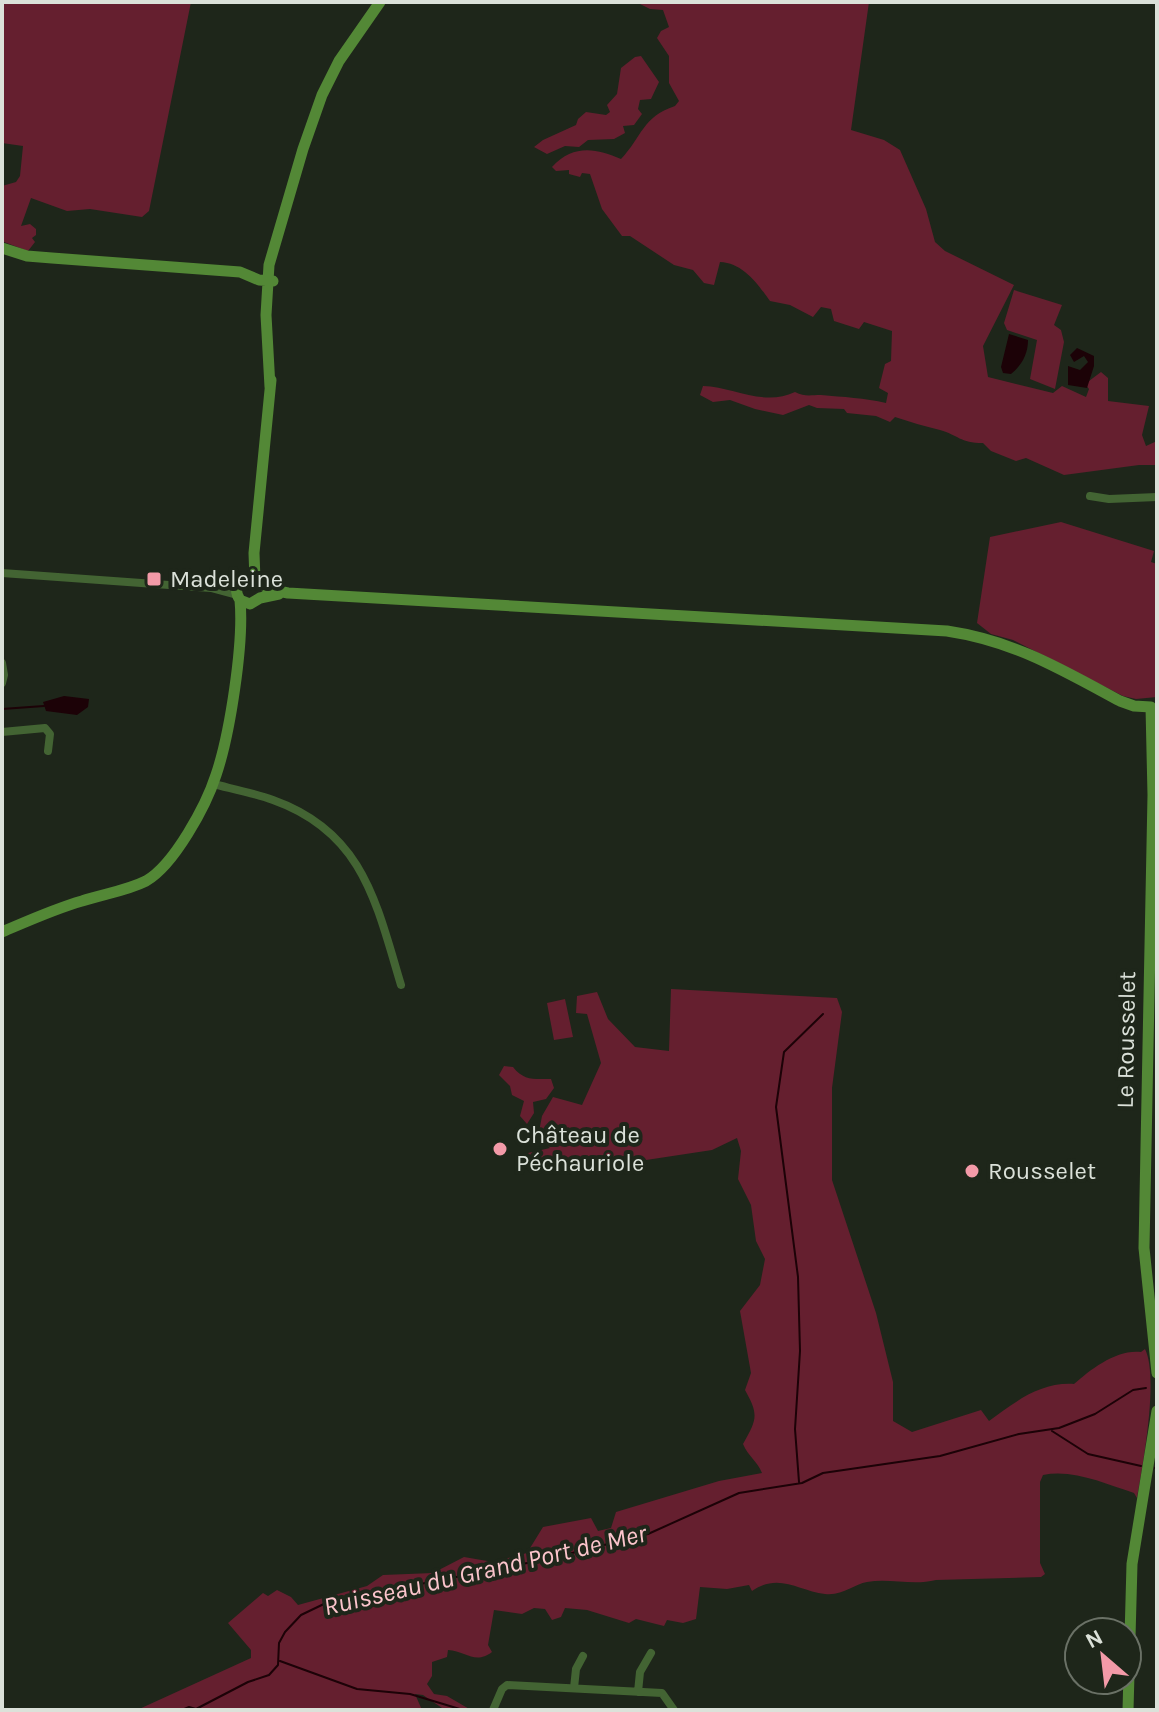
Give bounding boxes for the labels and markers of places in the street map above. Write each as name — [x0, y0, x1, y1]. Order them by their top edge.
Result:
place label: Madeleine — [170, 565, 283, 593]
marker: Madeleine — [145, 570, 163, 588]
place label: Château de Péchauriole — [516, 1121, 644, 1177]
marker: Château de Péchauriole — [491, 1140, 509, 1158]
place label: Rousselet — [988, 1157, 1096, 1185]
marker: Rousselet — [963, 1162, 981, 1180]

